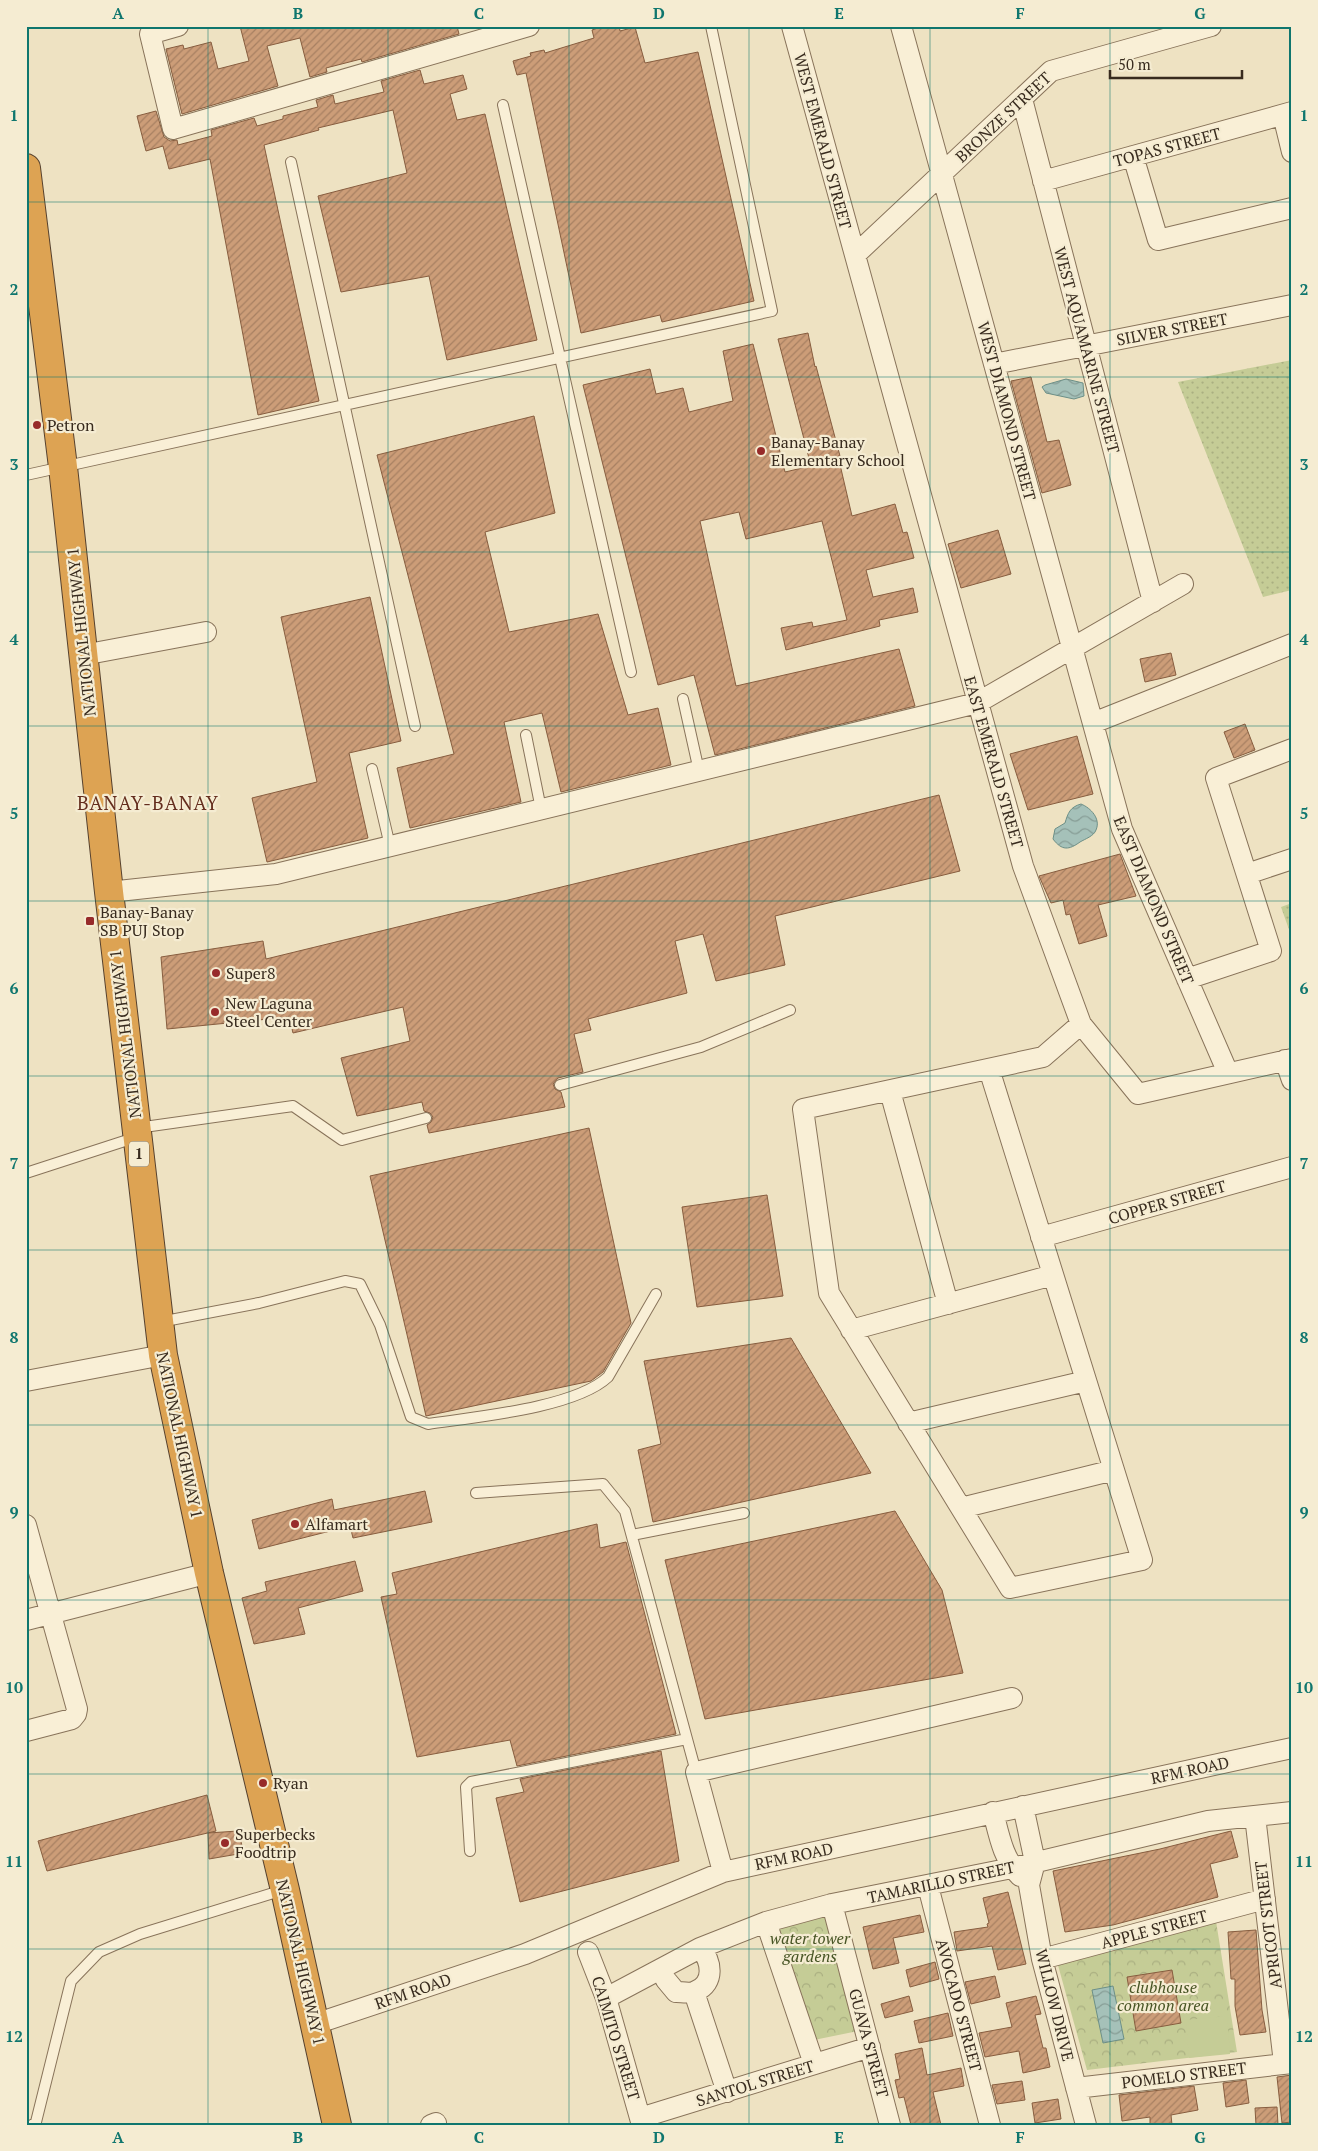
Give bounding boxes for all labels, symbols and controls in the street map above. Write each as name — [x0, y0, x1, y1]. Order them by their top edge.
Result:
text: A — [112, 2, 124, 24]
text: B — [293, 2, 303, 24]
text: C — [474, 2, 484, 24]
text: D — [653, 2, 665, 24]
text: E — [834, 2, 844, 24]
text: F — [1015, 2, 1025, 24]
text: G — [1194, 2, 1206, 24]
scale bar — [1110, 48, 1243, 80]
street label: WEST EMERALD STREET — [789, 51, 857, 232]
text: 50 m — [1118, 54, 1151, 74]
street label: BRONZE STREET — [950, 67, 1056, 167]
text: 1 — [9, 104, 19, 126]
text: 1 — [1299, 104, 1309, 126]
street label: TOPAS STREET — [1111, 122, 1223, 172]
street label: WEST AQUAMARINE STREET — [1049, 244, 1125, 456]
text: 2 — [9, 278, 19, 300]
text: 2 — [1299, 278, 1309, 300]
street label: SILVER STREET — [1114, 307, 1230, 351]
street label: WEST DIAMOND STREET — [973, 319, 1042, 503]
place label: Petron — [47, 414, 95, 436]
marker: Petron — [31, 419, 43, 431]
place label: Banay-Banay Elementary School — [771, 431, 905, 471]
marker: Banay-Banay Elementary School — [755, 445, 767, 457]
text: 3 — [9, 453, 19, 475]
text: 3 — [1299, 453, 1309, 475]
street label: NATIONAL HIGHWAY 1 — [61, 546, 101, 718]
text: 4 — [9, 628, 19, 650]
text: 4 — [1299, 628, 1309, 650]
street label: EAST EMERALD STREET — [959, 674, 1029, 850]
district label: BANAY-BANAY — [77, 790, 219, 815]
text: 5 — [9, 802, 19, 824]
text: 5 — [1299, 802, 1309, 824]
street label: EAST DIAMOND STREET — [1109, 813, 1199, 987]
place label: Banay-Banay SB PUJ Stop — [100, 901, 195, 941]
marker: Banay-Banay SB PUJ Stop — [84, 915, 96, 927]
street label: NATIONAL HIGHWAY 1 — [104, 948, 146, 1120]
place label: Super8 — [226, 962, 276, 984]
marker: Super8 — [210, 967, 222, 979]
text: 6 — [9, 977, 19, 999]
text: 6 — [1299, 977, 1309, 999]
place label: New Laguna Steel Center — [225, 992, 313, 1032]
marker: New Laguna Steel Center — [209, 1006, 221, 1018]
road number: 1 — [129, 1142, 149, 1166]
text: 7 — [9, 1152, 19, 1174]
text: 7 — [1299, 1152, 1309, 1174]
street label: COPPER STREET — [1106, 1175, 1228, 1229]
text: 8 — [9, 1326, 19, 1348]
text: 8 — [1299, 1326, 1309, 1348]
street label: NATIONAL HIGHWAY 1 — [152, 1350, 208, 1520]
text: 9 — [9, 1501, 19, 1523]
text: 9 — [1299, 1501, 1309, 1523]
place label: Alfamart — [305, 1513, 368, 1535]
marker: Alfamart — [289, 1518, 301, 1530]
text: 10 — [5, 1676, 23, 1698]
text: 10 — [1295, 1676, 1313, 1698]
street label: RFM ROAD — [1149, 1751, 1231, 1789]
place label: Ryan — [273, 1772, 309, 1794]
marker: Ryan — [257, 1777, 269, 1789]
place label: Superbecks Foodtrip — [235, 1823, 315, 1863]
marker: Superbecks Foodtrip — [219, 1837, 231, 1849]
street label: RFM ROAD — [753, 1837, 835, 1875]
text: 11 — [5, 1850, 23, 1872]
text: 11 — [1295, 1850, 1313, 1872]
street label: TAMARILLO STREET — [865, 1856, 1017, 1908]
street label: APRICOT STREET — [1249, 1860, 1287, 1990]
street label: NATIONAL HIGHWAY 1 — [271, 1877, 331, 2047]
street label: APPLE STREET — [1098, 1904, 1210, 1954]
park label: water tower gardens — [770, 1927, 851, 1967]
street label: AVOCADO STREET — [931, 1936, 987, 2074]
street label: WILLOW DRIVE — [1030, 1946, 1080, 2064]
street label: RFM ROAD — [372, 1968, 454, 2014]
street label: CAIMITO STREET — [587, 1973, 645, 2103]
park label: clubhouse common area — [1117, 1976, 1209, 2016]
street label: GUAVA STREET — [844, 1986, 894, 2100]
text: 12 — [5, 2025, 23, 2047]
text: 12 — [1295, 2025, 1313, 2047]
street label: SANTOL STREET — [693, 2055, 817, 2111]
street label: POMELO STREET — [1120, 2056, 1248, 2094]
text: A — [112, 2126, 124, 2148]
text: B — [293, 2126, 303, 2148]
text: C — [474, 2126, 484, 2148]
text: D — [653, 2126, 665, 2148]
text: E — [834, 2126, 844, 2148]
text: F — [1015, 2126, 1025, 2148]
text: G — [1194, 2126, 1206, 2148]

